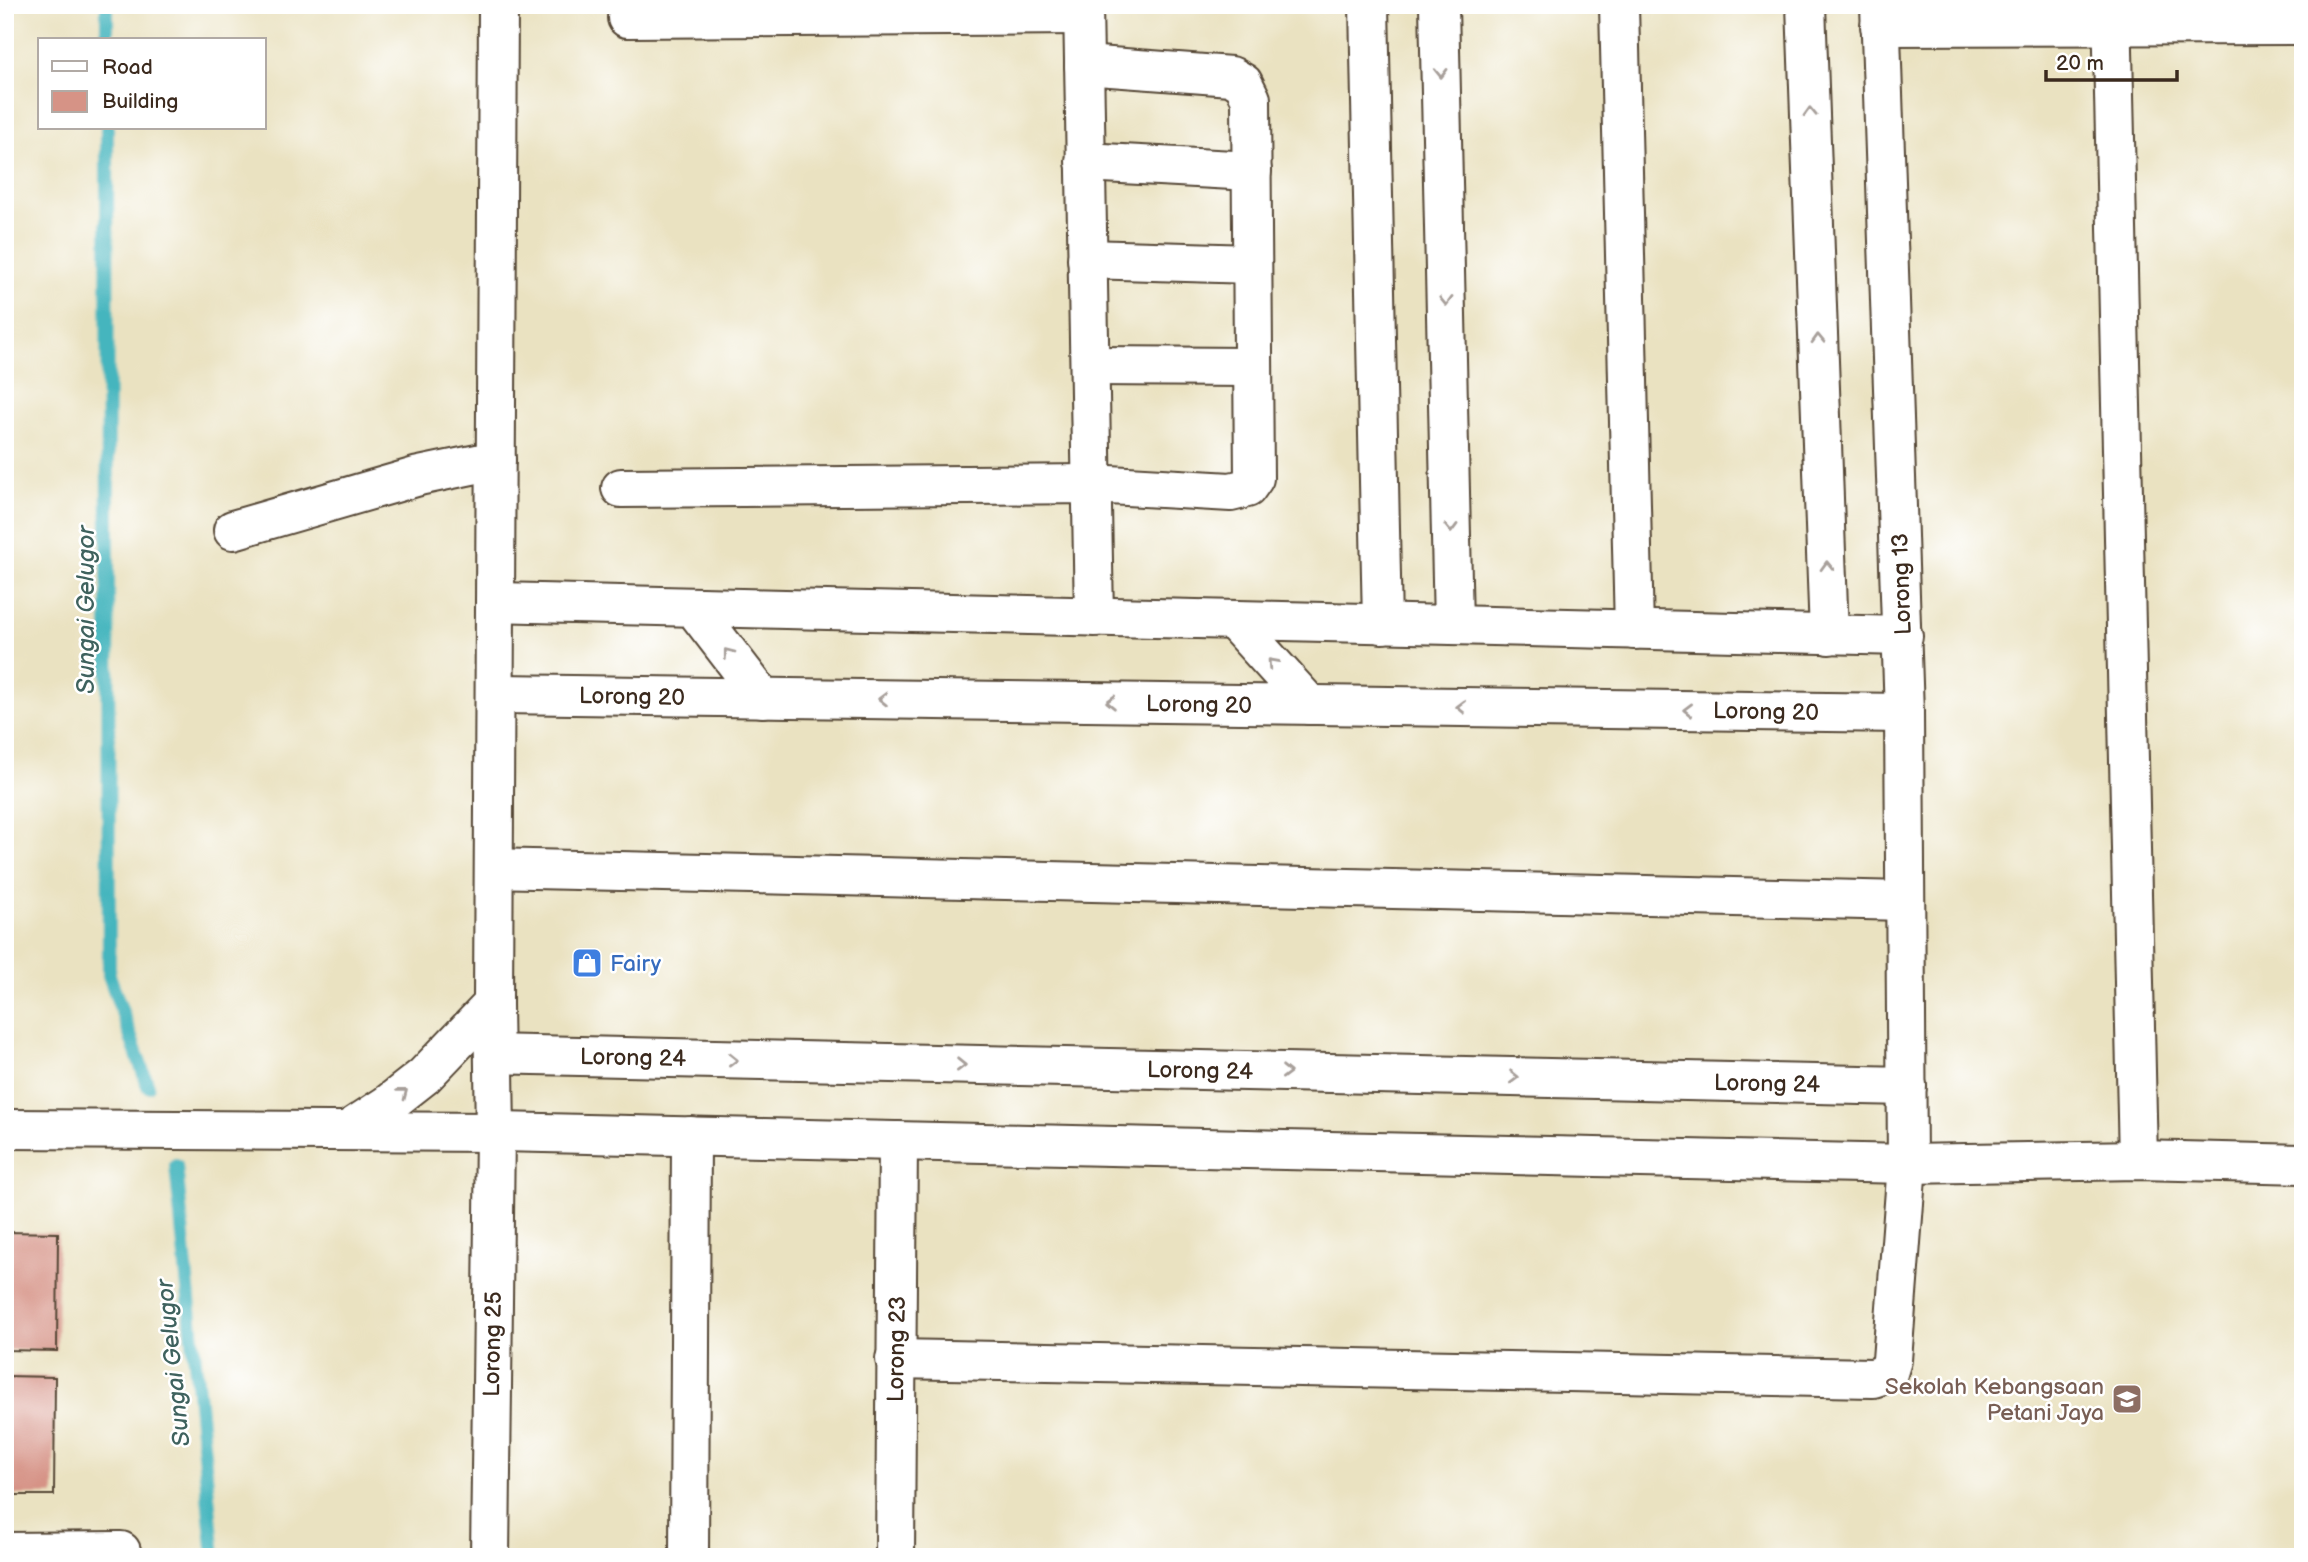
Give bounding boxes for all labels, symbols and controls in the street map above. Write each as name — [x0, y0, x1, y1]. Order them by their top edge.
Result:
legend — [38, 38, 266, 130]
scale bar — [2046, 38, 2177, 82]
text: 20 m — [2056, 51, 2104, 76]
text: Road — [102, 55, 153, 80]
one-way arrow — [1433, 69, 1449, 79]
text: Building — [102, 89, 178, 114]
one-way arrow — [1802, 106, 1818, 116]
one-way arrow — [1438, 296, 1454, 307]
one-way arrow — [1811, 333, 1826, 344]
one-way arrow — [1443, 523, 1458, 534]
water label: Sungai Gelugor — [72, 524, 101, 694]
street label: Lorong 13 — [1886, 532, 1918, 635]
one-way arrow — [1819, 561, 1834, 572]
one-way arrow — [723, 648, 736, 660]
one-way arrow — [1268, 658, 1280, 671]
street label: Lorong 20 — [579, 682, 685, 712]
street label: Lorong 20 — [1146, 690, 1252, 720]
one-way arrow — [878, 692, 889, 707]
one-way arrow — [1105, 695, 1116, 710]
street label: Lorong 20 — [1713, 697, 1819, 727]
one-way arrow — [1455, 699, 1466, 715]
one-way arrow — [1683, 702, 1693, 718]
shop icon: Fairy — [570, 946, 604, 980]
place label: Fairy — [610, 950, 662, 978]
street label: Lorong 24 — [580, 1043, 686, 1073]
one-way arrow — [728, 1052, 739, 1067]
street label: Lorong 24 — [1147, 1056, 1253, 1086]
one-way arrow — [956, 1057, 967, 1072]
one-way arrow — [1282, 1064, 1292, 1080]
street label: Lorong 24 — [1714, 1069, 1820, 1099]
one-way arrow — [1509, 1070, 1520, 1085]
one-way arrow — [396, 1088, 408, 1101]
water label: Sungai Gelugor — [150, 1276, 197, 1448]
street label: Lorong 25 — [478, 1291, 508, 1397]
street label: Lorong 23 — [882, 1296, 912, 1402]
place label: Sekolah Kebangsaan Petani Jaya — [1885, 1373, 2104, 1427]
school or university icon: Sekolah Kebangsaan Petani Jaya — [2110, 1382, 2144, 1416]

